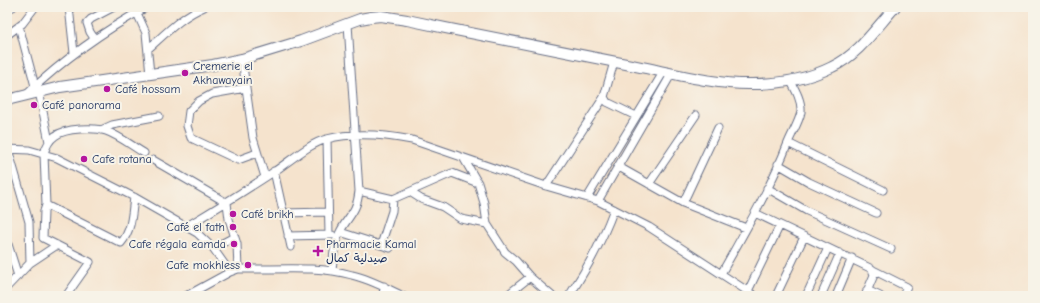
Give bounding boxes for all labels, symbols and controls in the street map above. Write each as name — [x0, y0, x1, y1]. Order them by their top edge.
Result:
place label: Cremerie el Akhawayain — [193, 59, 253, 87]
marker: Cremerie el Akhawayain — [180, 68, 190, 78]
place label: Café hossam — [115, 82, 180, 96]
marker: Café hossam — [102, 84, 112, 94]
place label: Café panorama — [42, 98, 121, 112]
marker: Café panorama — [29, 100, 39, 110]
place label: Cafe rotana — [92, 152, 152, 166]
marker: Cafe rotana — [79, 154, 89, 164]
place label: Café brikh — [241, 207, 294, 221]
marker: Café brikh — [228, 209, 238, 219]
place label: Café el fath — [167, 220, 225, 234]
marker: Café el fath — [228, 222, 238, 232]
place label: Cafe régala eamda — [129, 237, 226, 251]
place label: Pharmacie Kamal صيدلية كمال — [326, 237, 416, 265]
marker: Cafe régala eamda — [229, 239, 239, 249]
marker: Pharmacie Kamal صيدلية كمال — [313, 246, 323, 256]
place label: Cafe mokhless — [166, 258, 240, 272]
marker: Cafe mokhless — [243, 260, 253, 270]

